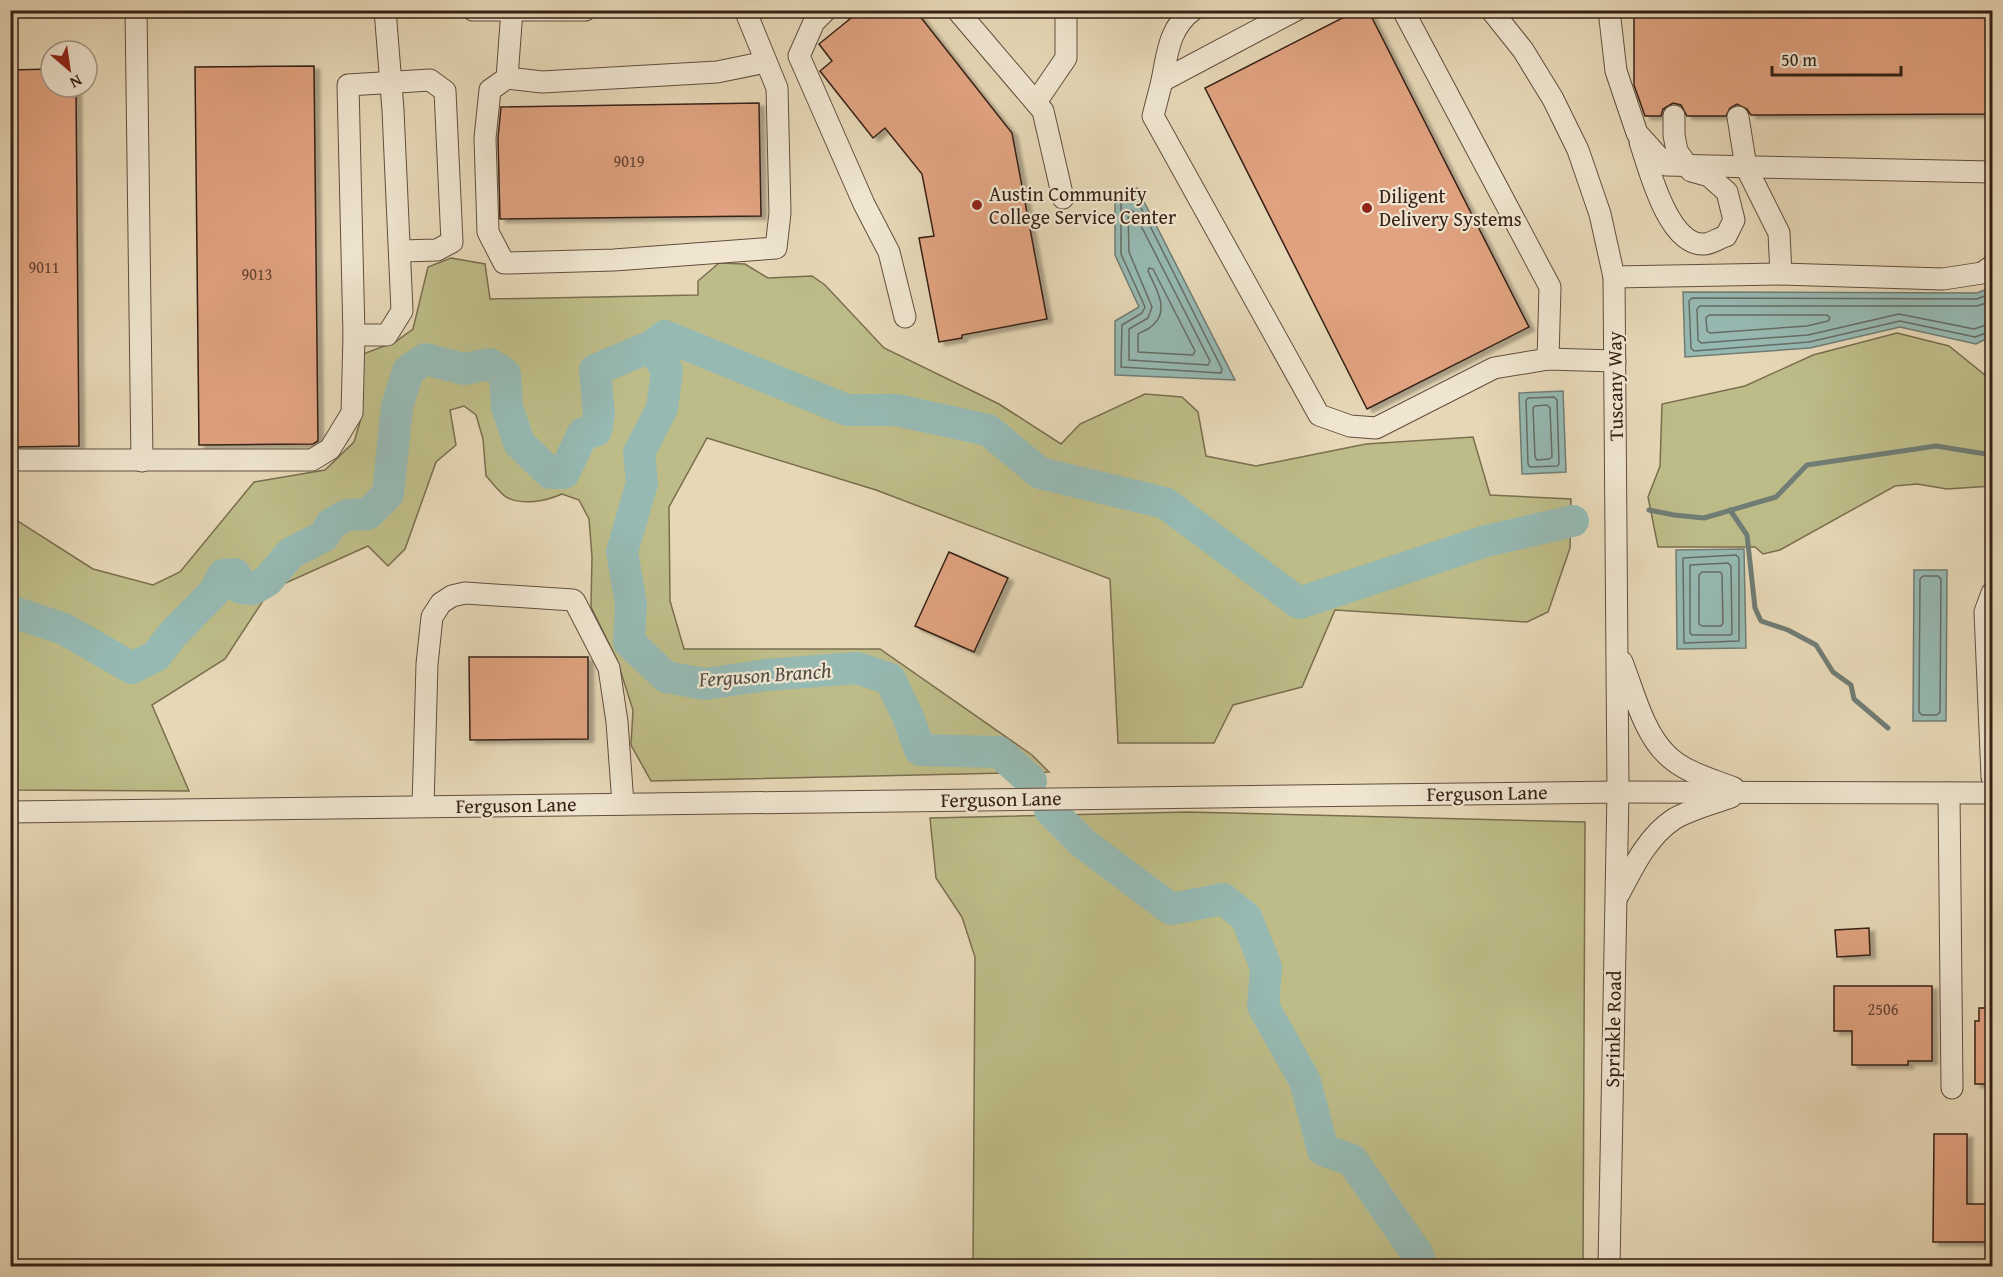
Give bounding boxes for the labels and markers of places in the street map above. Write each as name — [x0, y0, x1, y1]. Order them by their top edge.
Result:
place label: Austin Community College Service Center — [989, 179, 1176, 231]
place label: Diligent Delivery Systems — [1379, 181, 1522, 233]
marker: Austin Community College Service Center — [970, 198, 984, 212]
marker: Diligent Delivery Systems — [1360, 201, 1374, 215]

